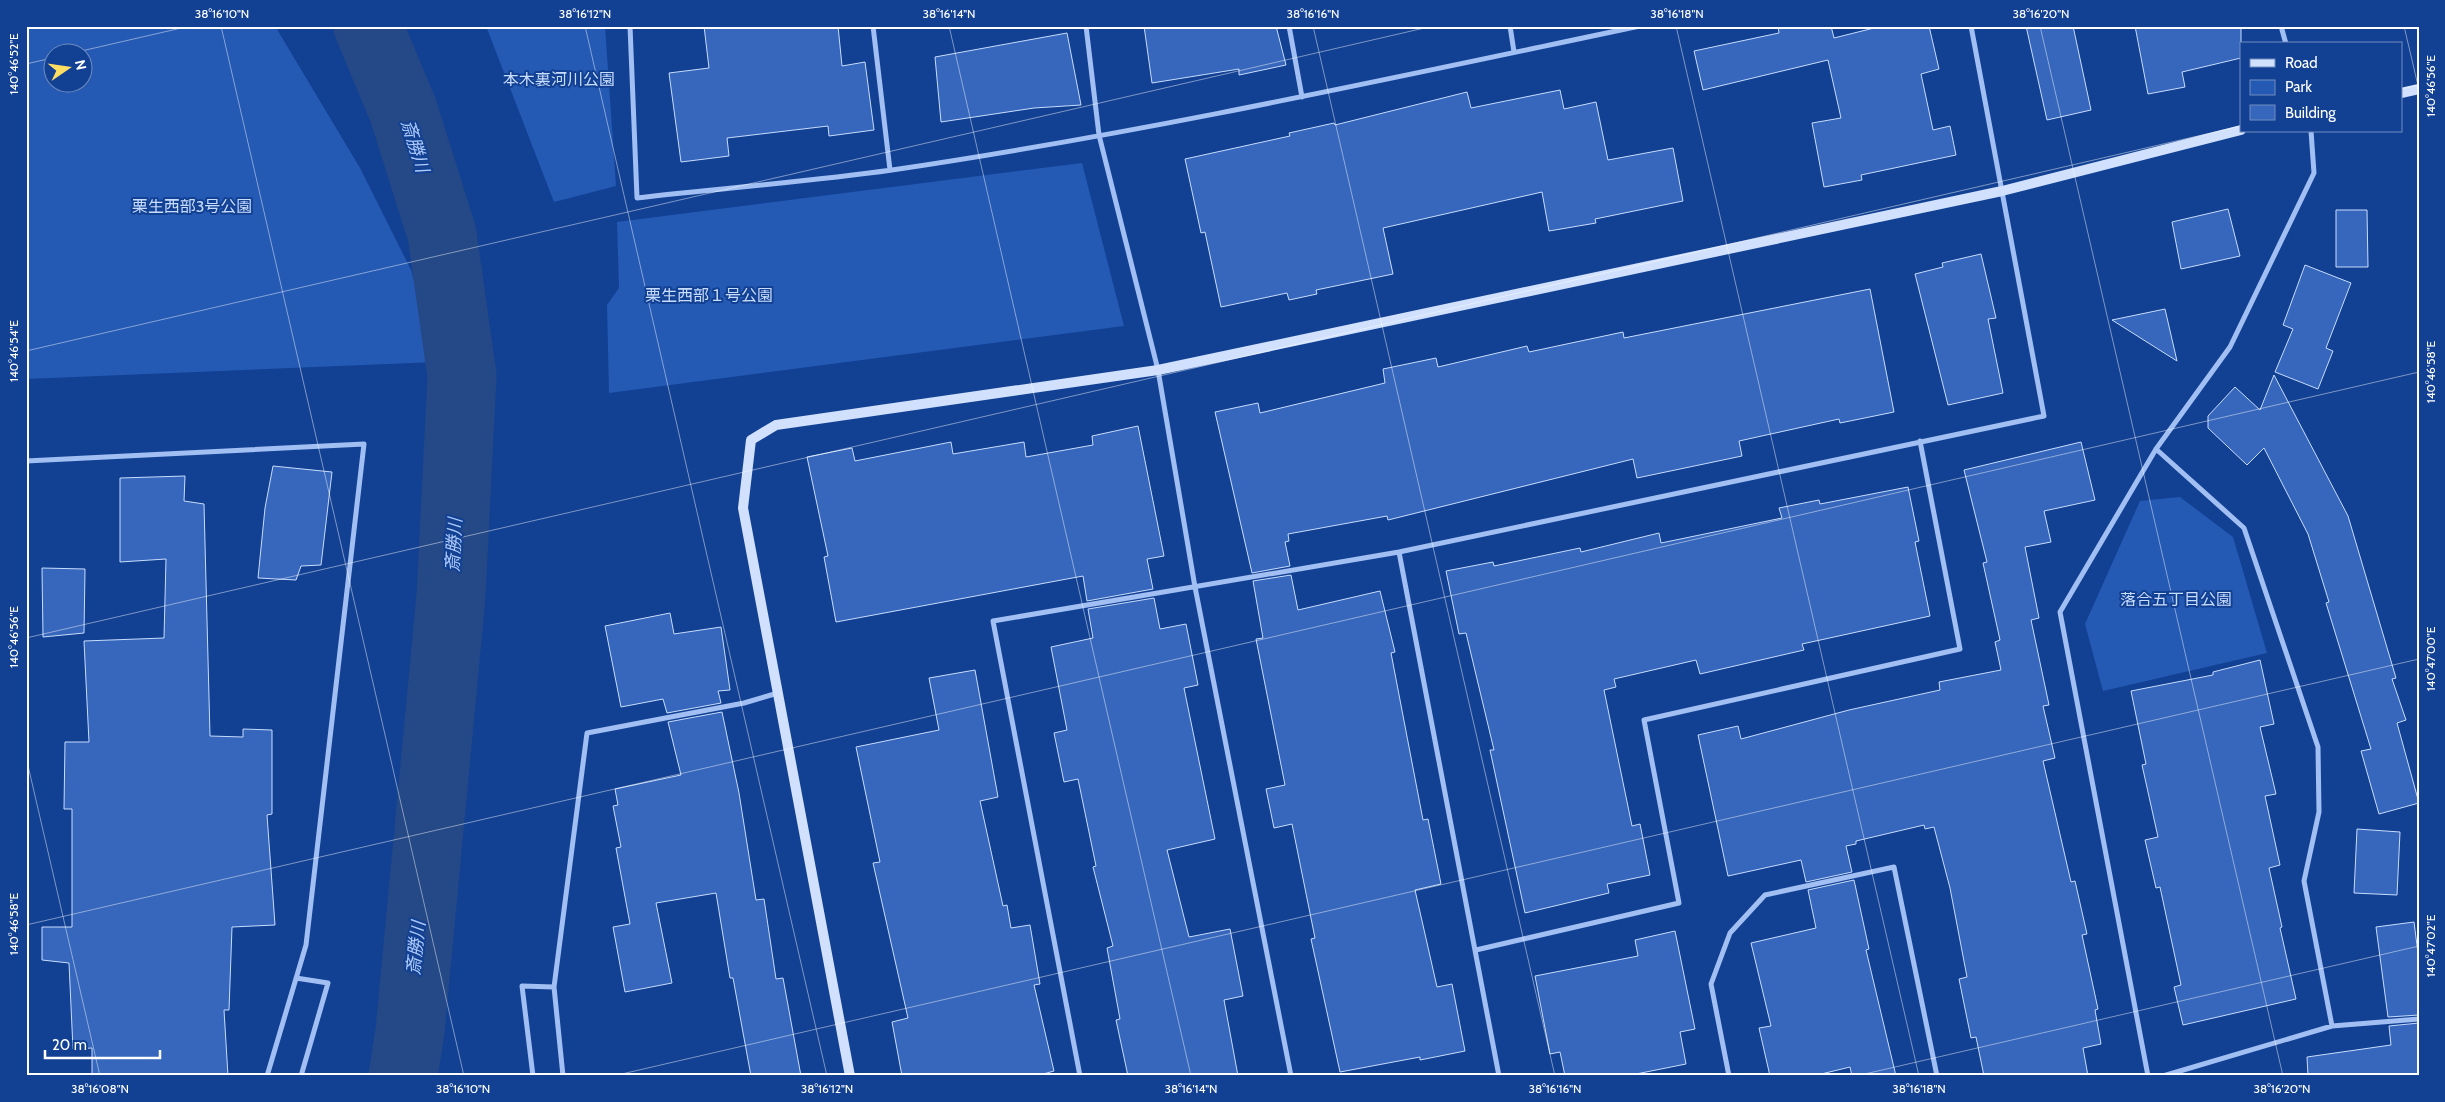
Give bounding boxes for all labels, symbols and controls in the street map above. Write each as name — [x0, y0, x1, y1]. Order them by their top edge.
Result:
text: 38°16'10"N — [195, 6, 249, 21]
text: 38°16'12"N — [559, 6, 611, 21]
text: 38°16'14"N — [922, 6, 976, 21]
text: 38°16'16"N — [1286, 6, 1340, 21]
text: 38°16'18"N — [1650, 6, 1704, 21]
text: 38°16'20"N — [2012, 6, 2070, 21]
text: 140°46'52"E — [6, 33, 21, 95]
north arrow — [42, 42, 92, 92]
legend — [2240, 42, 2402, 132]
text: Road — [2285, 54, 2318, 72]
text: 140°46'56"E — [2423, 55, 2438, 117]
text: N — [71, 58, 91, 72]
park label: 本木裏河川公園 — [503, 70, 615, 89]
text: Park — [2285, 78, 2312, 96]
text: Building — [2285, 104, 2336, 122]
water label: 斎勝川 — [397, 117, 434, 177]
park label: 栗生西部3号公園 — [132, 197, 252, 216]
park label: 栗生西部１号公園 — [645, 286, 773, 305]
text: 140°46'54"E — [6, 320, 21, 382]
text: 140°46'58"E — [2423, 340, 2438, 403]
water label: 斎勝川 — [442, 515, 467, 573]
park label: 落合五丁目公園 — [2120, 590, 2232, 609]
text: 140°46'56"E — [6, 606, 21, 668]
text: 140°47'00"E — [2423, 626, 2438, 691]
text: 140°46'58"E — [6, 892, 21, 955]
text: 140°47'02"E — [2423, 914, 2438, 977]
water label: 斎勝川 — [402, 918, 430, 976]
scale bar — [45, 1027, 160, 1059]
text: 20 m — [52, 1036, 87, 1054]
text: 38°16'08"N — [71, 1081, 129, 1096]
text: 38°16'10"N — [436, 1081, 490, 1096]
text: 38°16'12"N — [801, 1081, 853, 1096]
text: 38°16'14"N — [1164, 1081, 1218, 1096]
text: 38°16'16"N — [1528, 1081, 1582, 1096]
text: 38°16'18"N — [1892, 1081, 1946, 1096]
text: 38°16'20"N — [2253, 1081, 2311, 1096]

